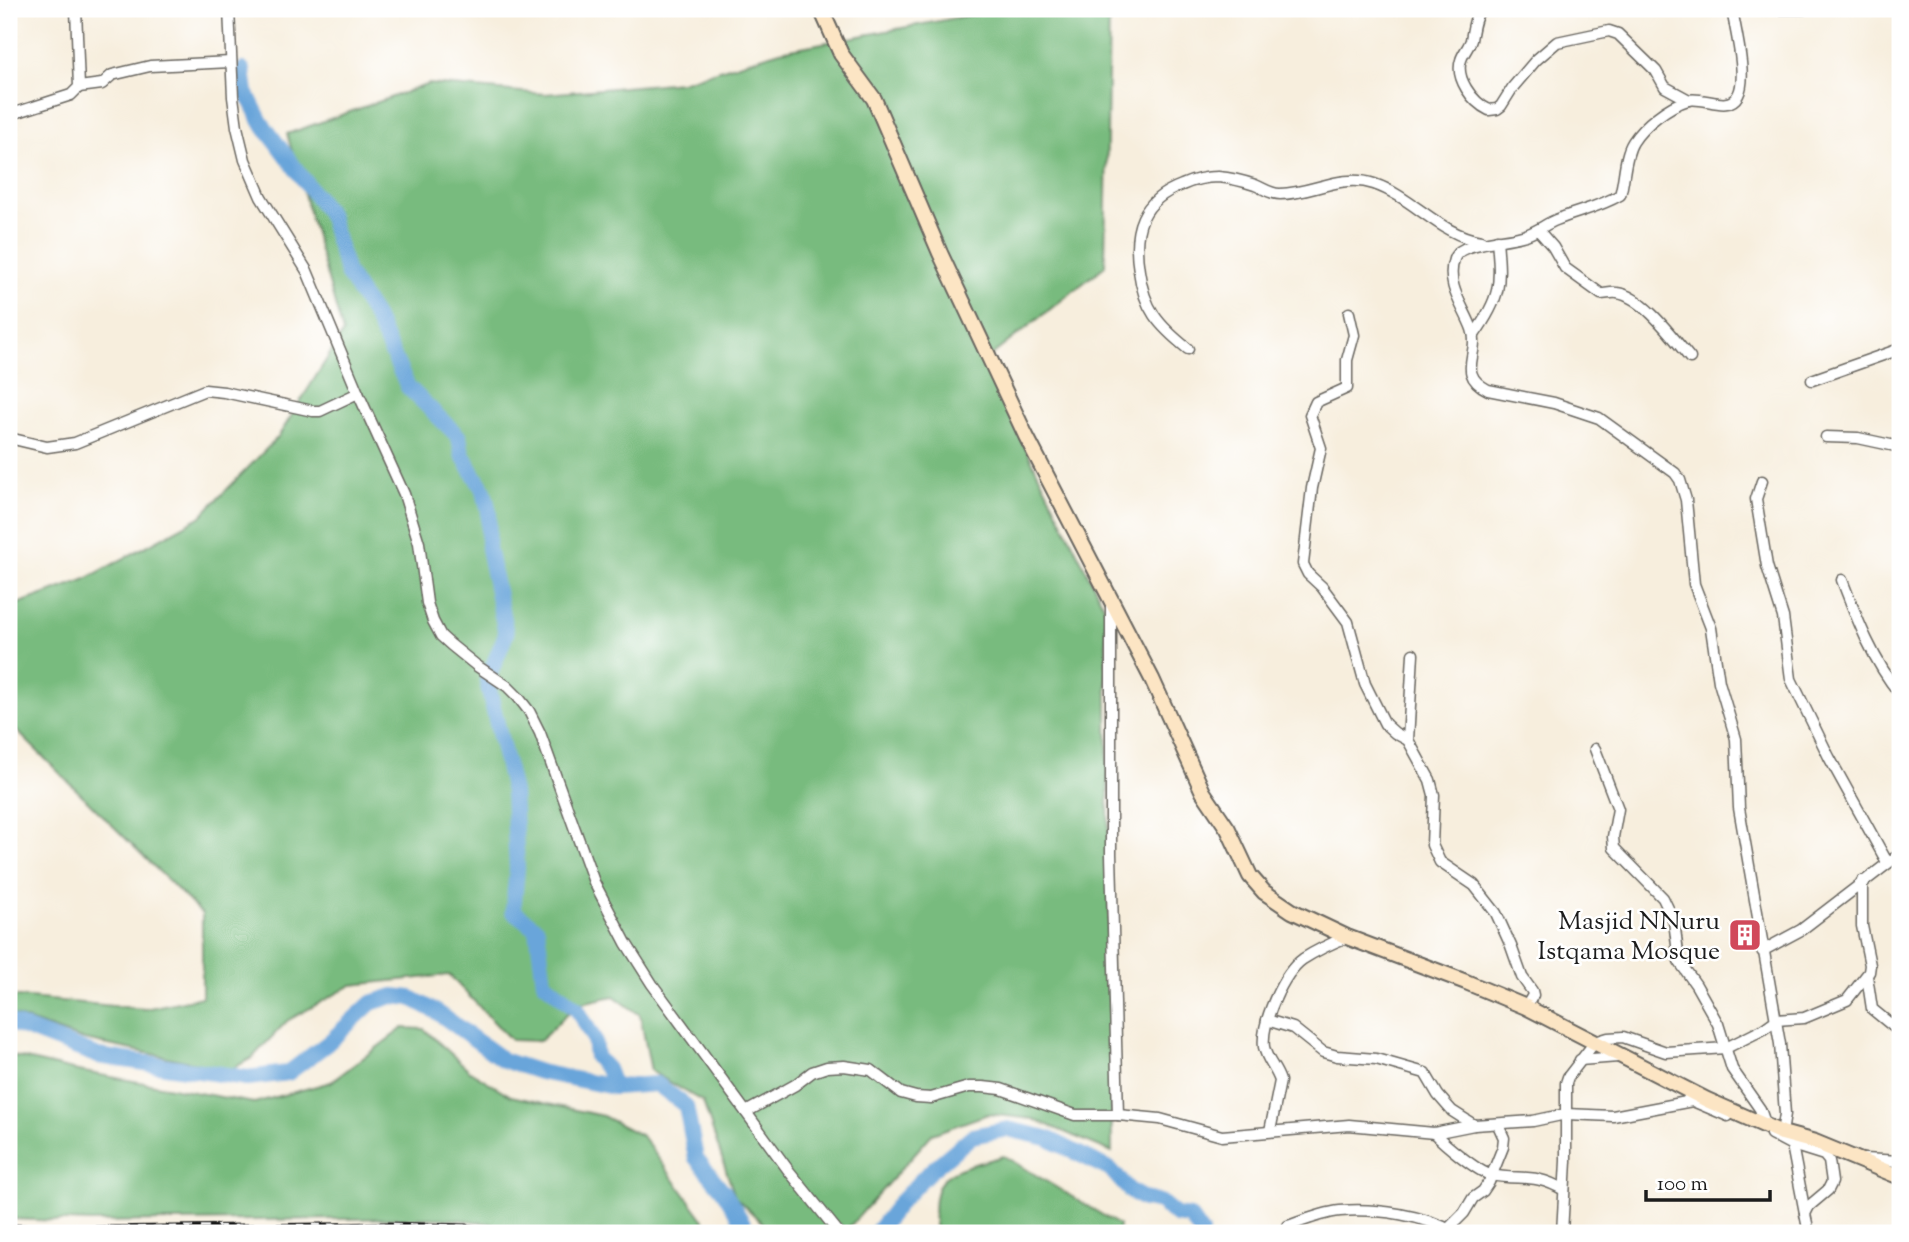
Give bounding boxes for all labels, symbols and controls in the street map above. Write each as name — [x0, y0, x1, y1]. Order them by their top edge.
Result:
place label: Masjid NNuru Istqama Mosque — [1538, 904, 1720, 971]
building icon: Masjid NNuru Istqama Mosque — [1726, 916, 1764, 954]
scale bar — [1646, 1158, 1771, 1202]
text: 100 m — [1657, 1170, 1708, 1200]

